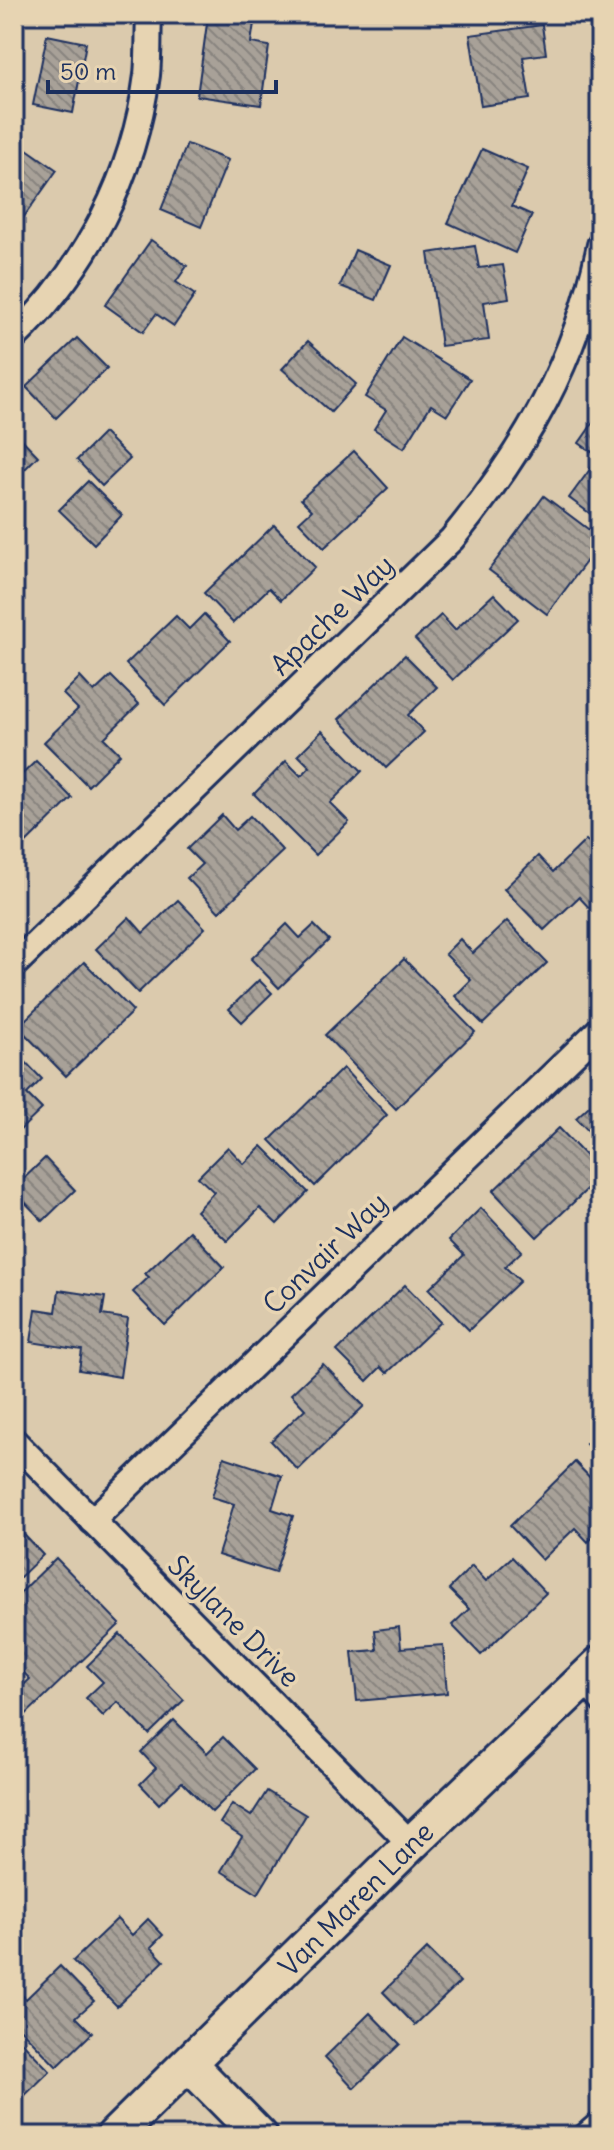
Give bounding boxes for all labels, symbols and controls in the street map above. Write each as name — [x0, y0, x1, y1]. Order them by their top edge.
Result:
scale bar — [48, 44, 276, 94]
text: 50 m — [60, 56, 116, 86]
street label: Apache Way — [263, 547, 401, 683]
street label: Convair Way — [255, 1185, 395, 1321]
street label: Skylane Drive — [160, 1547, 308, 1695]
street label: Van Maren Lane — [271, 1814, 441, 1984]

